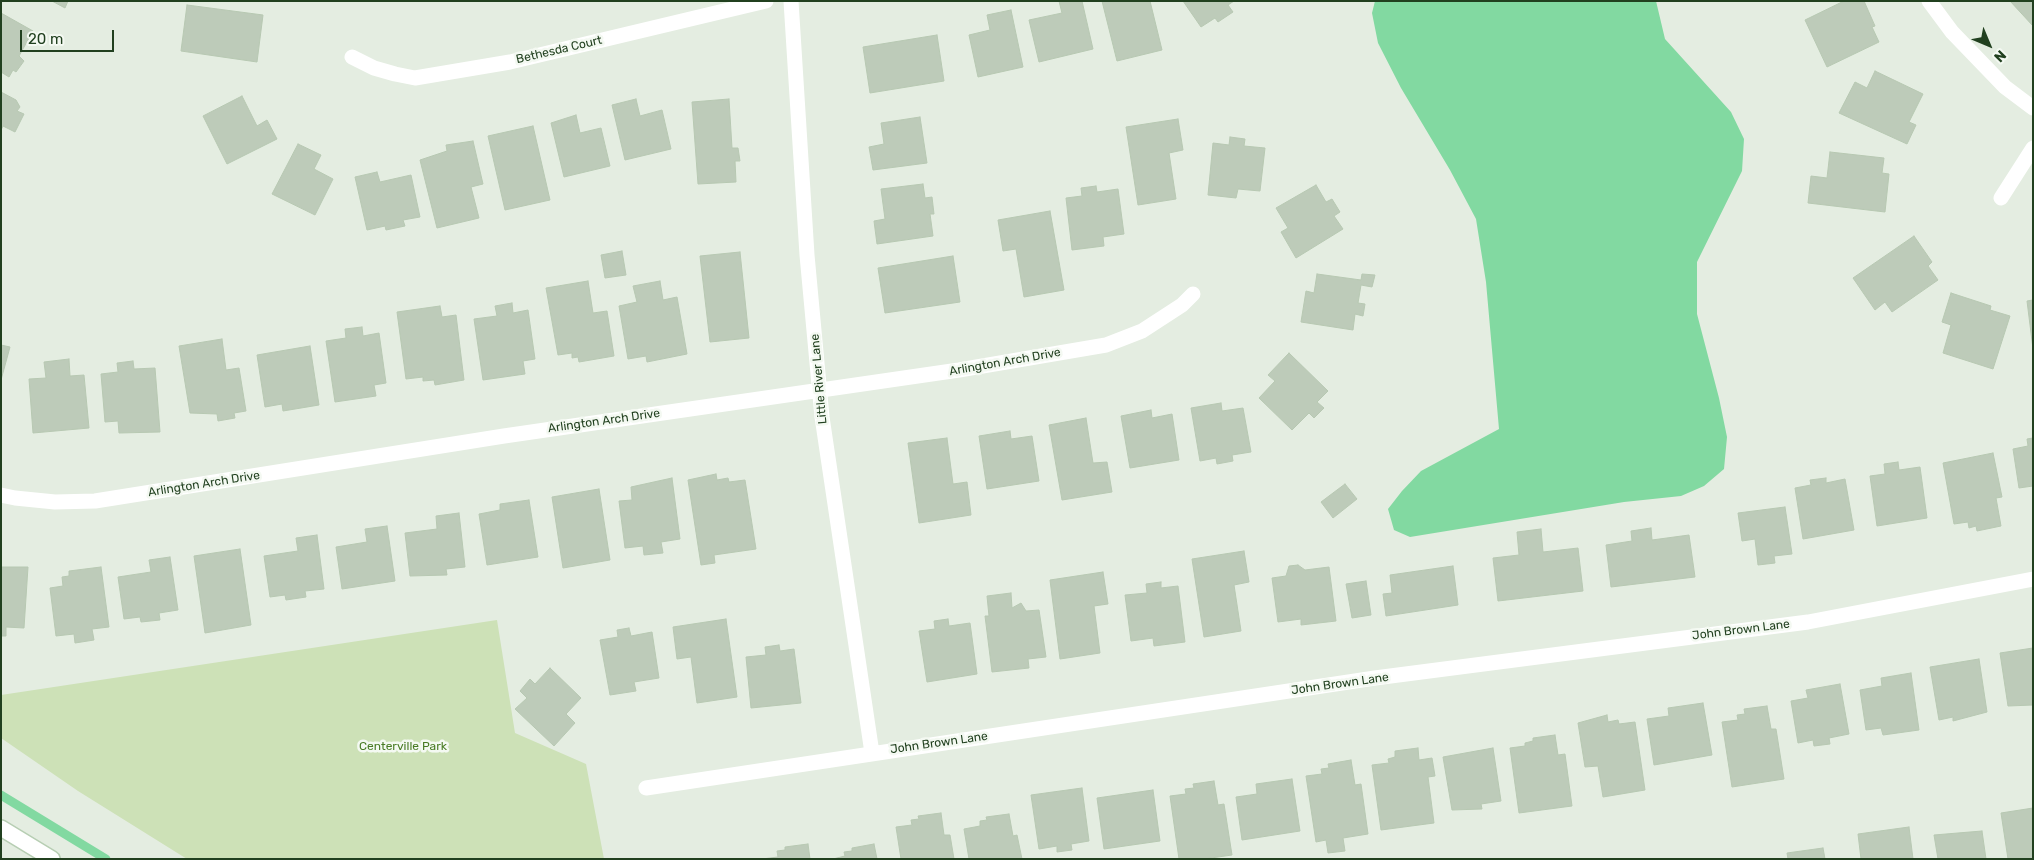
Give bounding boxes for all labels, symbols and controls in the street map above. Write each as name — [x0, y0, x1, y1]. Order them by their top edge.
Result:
scale bar — [22, 20, 116, 52]
north arrow — [1964, 20, 2014, 70]
text: 20 m — [28, 30, 63, 48]
street label: Bethesda Court — [515, 33, 603, 67]
text: N — [1990, 46, 2010, 66]
street label: Little River Lane — [808, 333, 830, 425]
street label: Arlington Arch Drive — [948, 345, 1062, 379]
street label: Arlington Arch Drive — [547, 406, 661, 436]
street label: Arlington Arch Drive — [147, 468, 261, 500]
street label: John Brown Lane — [1691, 617, 1791, 643]
street label: John Brown Lane — [1290, 670, 1390, 698]
street label: John Brown Lane — [889, 729, 989, 757]
park label: Centerville Park — [359, 740, 447, 754]

